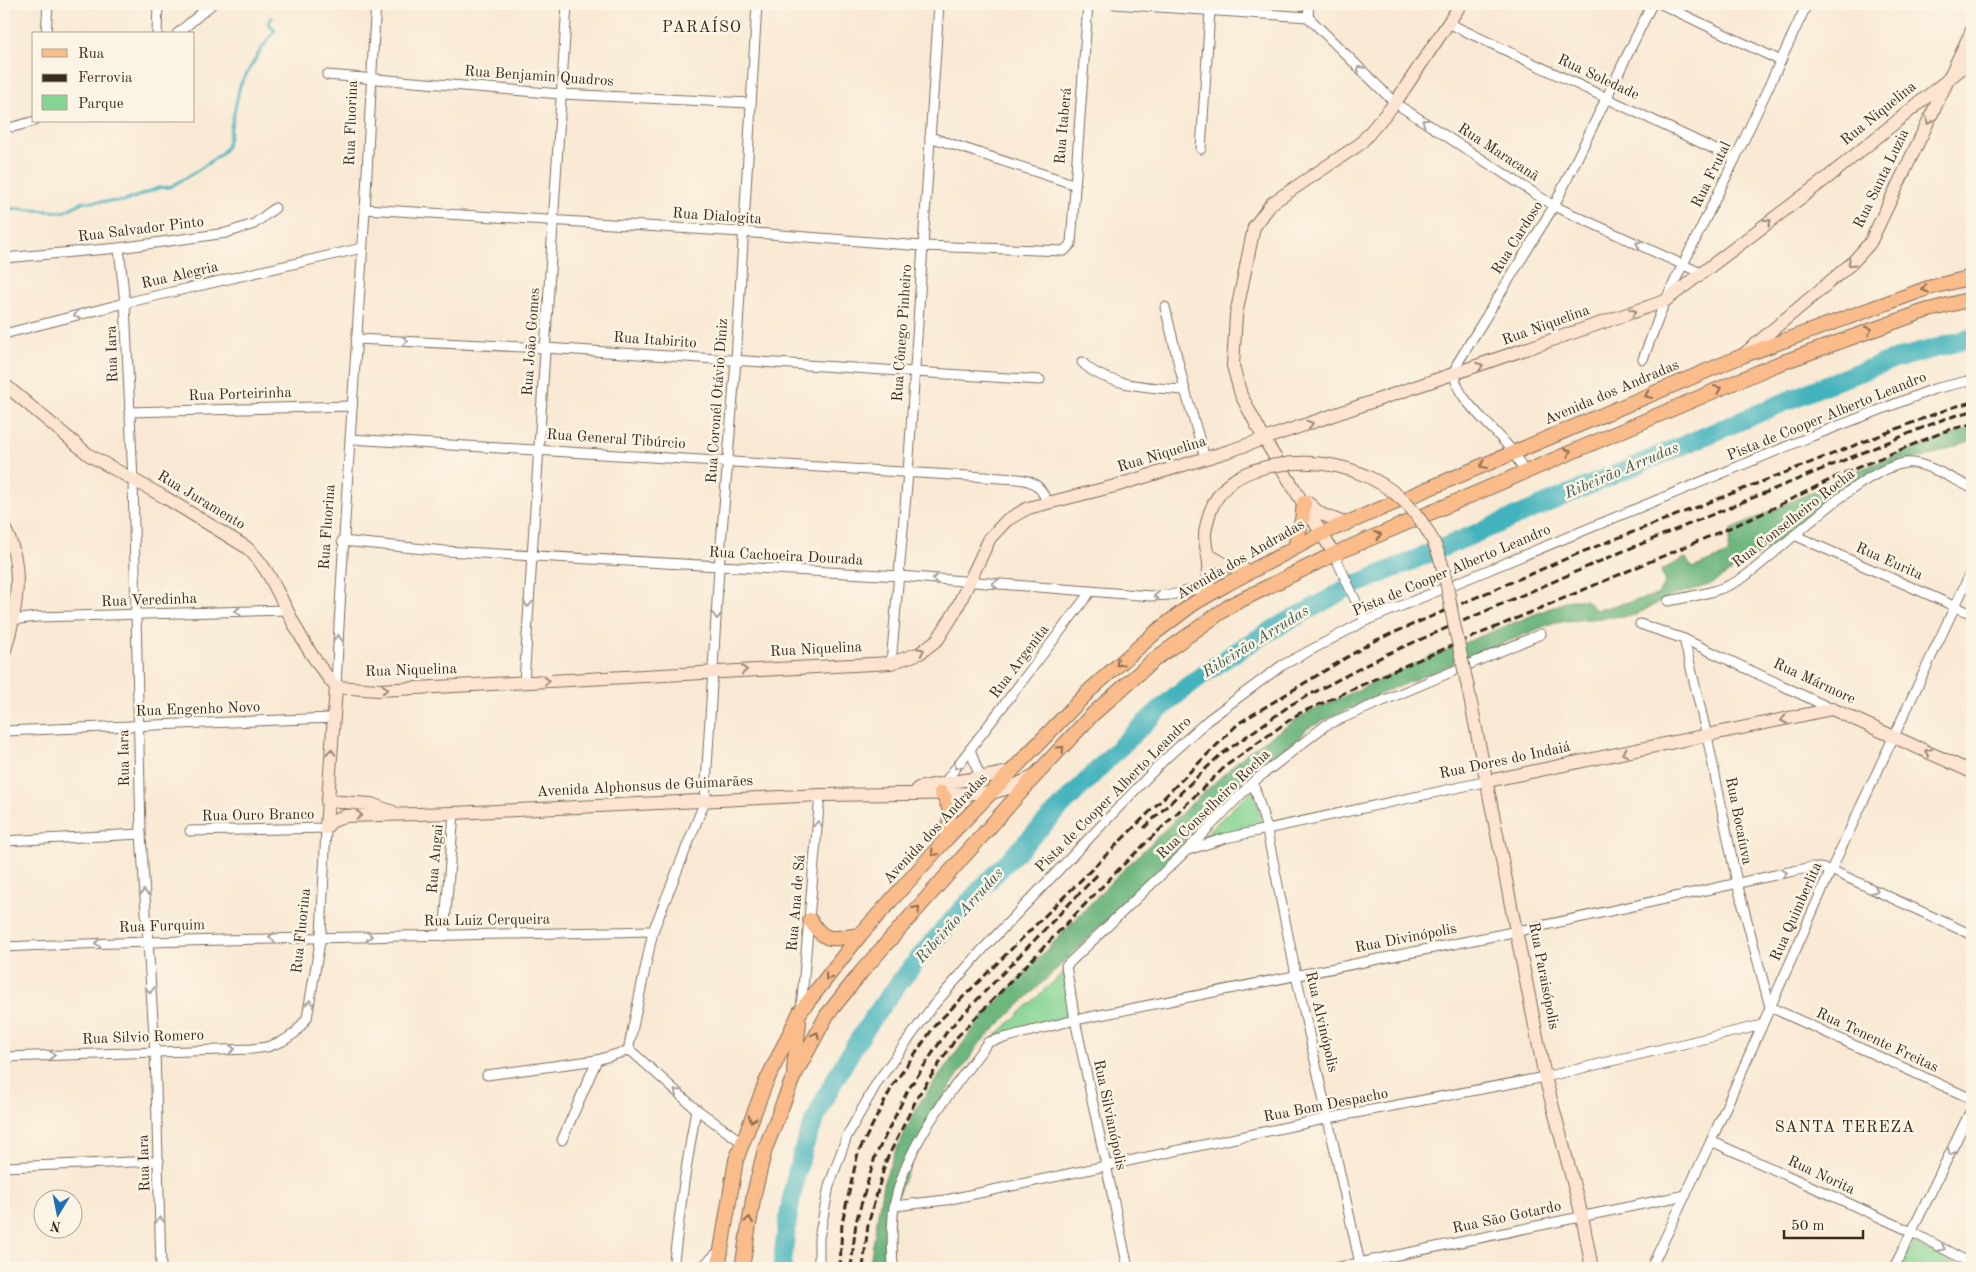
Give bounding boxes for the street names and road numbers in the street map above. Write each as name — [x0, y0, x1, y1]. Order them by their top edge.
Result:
street label: Rua Soledade — [1555, 53, 1641, 103]
street label: Rua Benjamin Quadros — [464, 64, 614, 90]
street label: Rua Fluorina — [343, 79, 361, 166]
street label: Rua Niquelina — [1839, 79, 1920, 149]
street label: Rua Itaberá — [1053, 86, 1075, 165]
street label: Rua Maracanã — [1455, 121, 1542, 185]
street label: Rua Santa Luzia — [1852, 127, 1913, 231]
street label: Rua Frutal — [1690, 140, 1734, 210]
street label: Rua Cardoso — [1490, 199, 1546, 277]
street label: Rua Dialogita — [672, 206, 763, 228]
street label: Rua Salvador Pinto — [77, 215, 205, 245]
street label: Rua Alegria — [140, 260, 220, 292]
street label: Rua Cônego Pinheiro — [891, 264, 915, 402]
street label: Rua João Gomes — [521, 287, 543, 397]
street label: Rua Niquelina — [1500, 303, 1592, 349]
street label: Rua Coronél Otávio Diniz — [705, 318, 731, 484]
street label: Rua Iara — [104, 325, 121, 383]
street label: Rua Itabirito — [613, 331, 697, 351]
street label: Avenida dos Andradas — [1542, 358, 1682, 428]
street label: Pista de Cooper Alberto Leandro — [1725, 370, 1929, 464]
street label: Rua Porteirinha — [188, 386, 293, 404]
street label: Rua General Tibúrcio — [546, 428, 686, 452]
street label: Rua Niquelina — [1116, 434, 1209, 476]
street label: Rua Conselheiro Rocha — [1730, 466, 1858, 571]
street label: Rua Juramento — [154, 469, 248, 533]
street label: Rua Fluorina — [318, 483, 339, 570]
street label: Avenida dos Andradas — [1175, 517, 1307, 603]
street label: Pista de Cooper Alberto Leandro — [1351, 522, 1553, 620]
street label: Rua Eurita — [1853, 541, 1925, 584]
street label: Rua Cachoeira Dourada — [708, 545, 864, 569]
street label: Rua Veredinha — [101, 592, 198, 610]
street label: Rua Argenita — [988, 622, 1053, 702]
street label: Rua Niquelina — [770, 640, 863, 660]
street label: Rua Mármore — [1771, 656, 1858, 708]
street label: Rua Niquelina — [365, 662, 458, 680]
street label: Rua Engenho Novo — [135, 700, 261, 720]
street label: Pista de Cooper Alberto Leandro — [1033, 714, 1195, 876]
street label: Rua Iara — [117, 729, 133, 787]
street label: Rua Dores do Indaiá — [1438, 740, 1572, 782]
street label: Rua Conselheiro Rocha — [1155, 747, 1274, 863]
street label: Avenida dos Andradas — [881, 771, 991, 887]
street label: Avenida Alphonsus de Guimarães — [536, 774, 754, 800]
street label: Rua Bocaíuva — [1722, 776, 1754, 867]
street label: Rua Ouro Branco — [202, 808, 314, 824]
street label: Rua Angai — [426, 824, 446, 894]
street label: Rua Ana de Sá — [785, 853, 809, 952]
street label: Rua Quimberlita — [1769, 860, 1826, 964]
street label: Rua Fluorina — [290, 887, 314, 974]
street label: Rua Luiz Cerqueira — [424, 912, 551, 930]
street label: Rua Furquim — [119, 918, 205, 936]
street label: Rua Paraisópolis — [1525, 921, 1561, 1031]
street label: Rua Divinópolis — [1354, 922, 1458, 956]
street label: Rua Alvinópolis — [1302, 970, 1340, 1074]
street label: Rua Tenente Freitas — [1814, 1006, 1940, 1076]
street label: Rua Silvio Romero — [82, 1028, 204, 1048]
street label: Rua Silvianópolis — [1090, 1058, 1128, 1172]
street label: Rua Bom Despacho — [1262, 1087, 1390, 1125]
street label: Rua Iara — [136, 1134, 153, 1192]
street label: Rua Norita — [1785, 1154, 1857, 1198]
street label: Rua São Gotardo — [1451, 1199, 1563, 1237]

